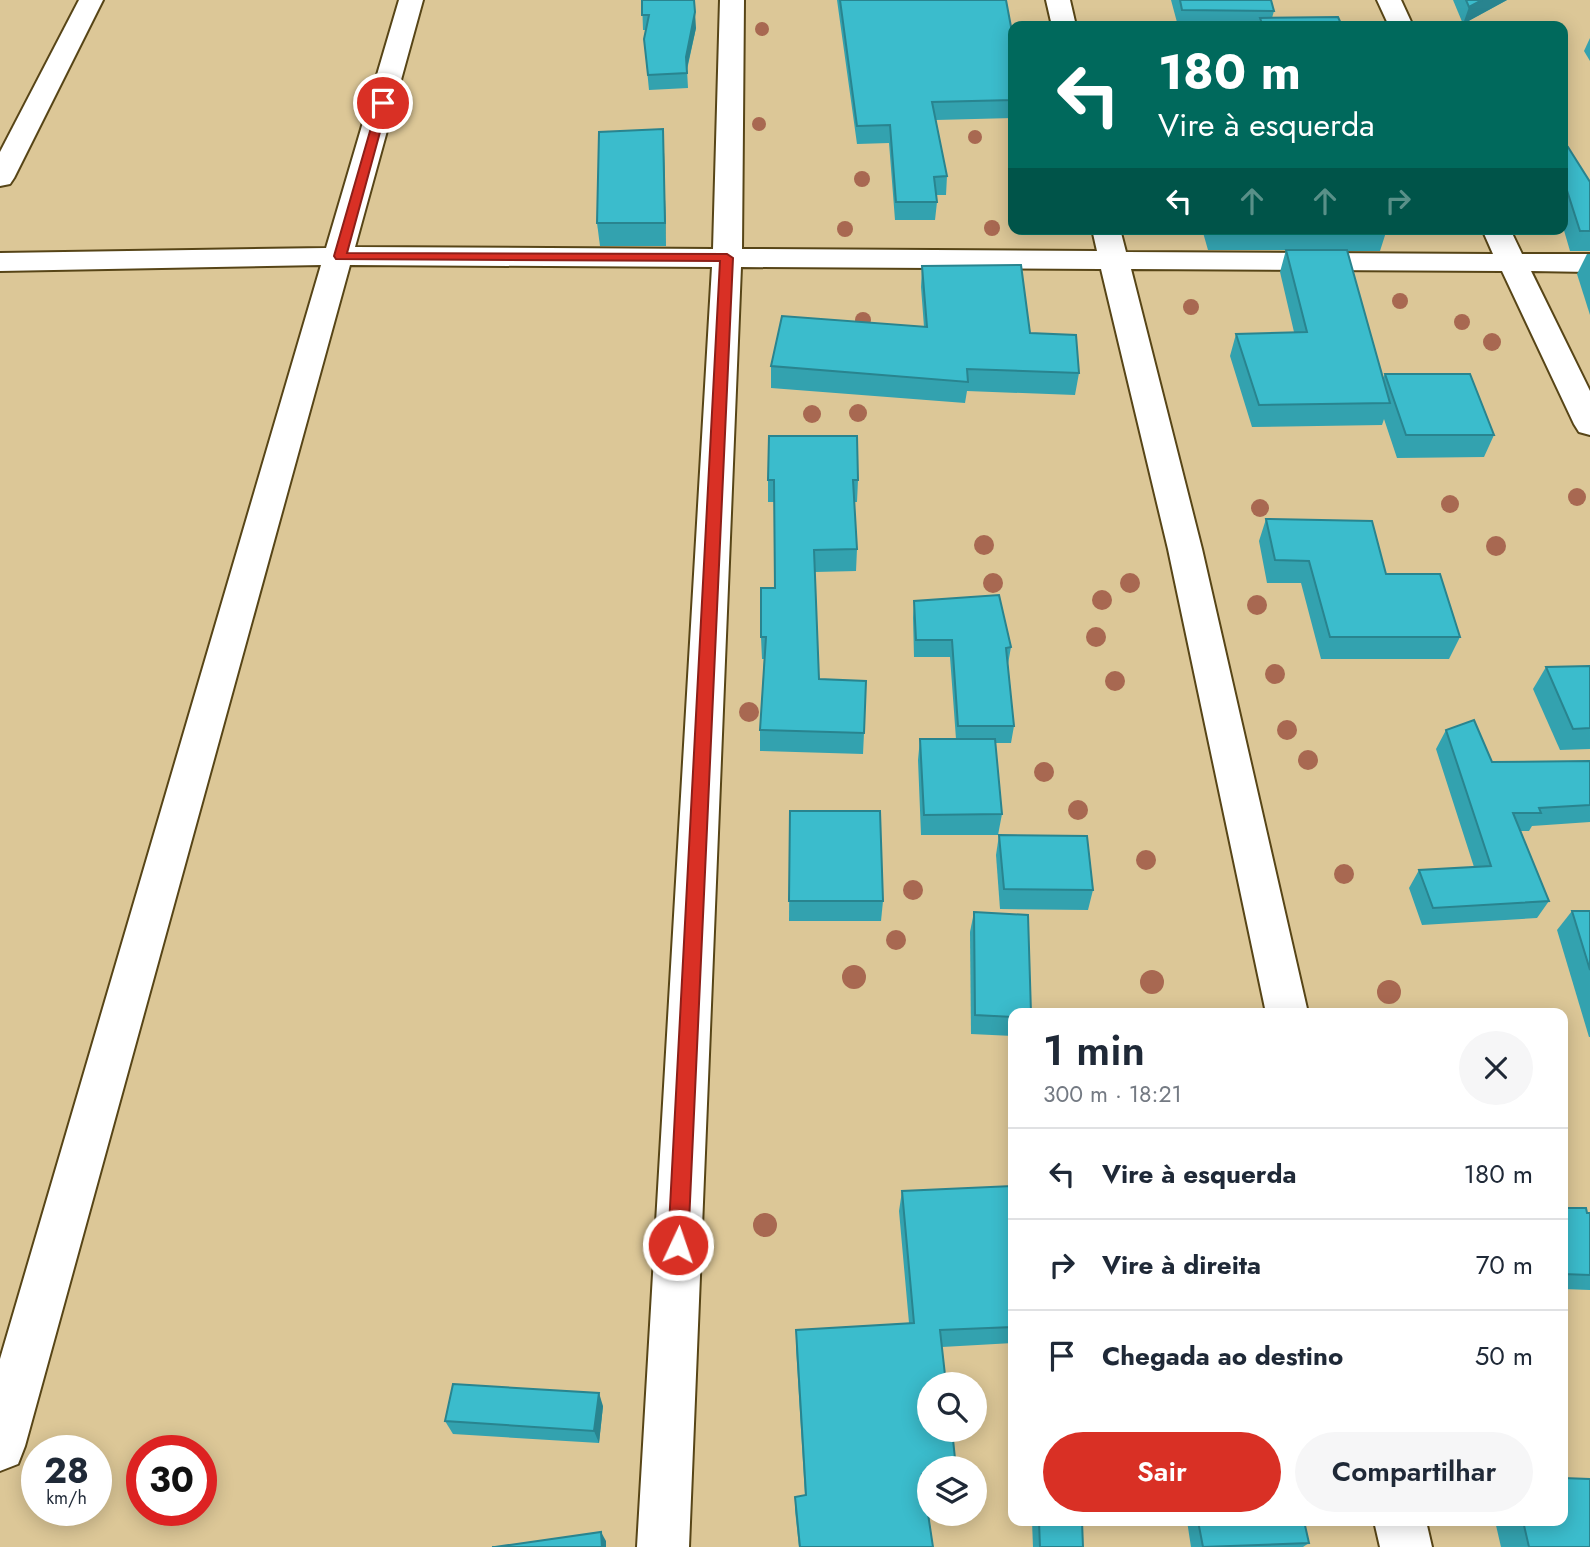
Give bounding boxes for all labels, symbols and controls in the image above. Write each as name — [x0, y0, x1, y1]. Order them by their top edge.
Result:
text: 180 m — [1158, 37, 1301, 107]
icon: left — [1043, 49, 1134, 140]
pin — [353, 73, 413, 133]
icon: arrive — [364, 84, 402, 122]
text: Vire à esquerda — [1158, 102, 1375, 148]
icon: left — [1160, 182, 1198, 220]
icon: ahead — [1233, 182, 1271, 220]
icon: ahead — [1306, 182, 1344, 220]
icon: right — [1379, 182, 1417, 220]
text: 1 min — [1043, 1020, 1145, 1081]
button: close — [1459, 1031, 1533, 1105]
text: 300 m · 18:21 — [1043, 1077, 1182, 1111]
icon: left — [1043, 1155, 1081, 1193]
text: Vire à esquerda — [1102, 1155, 1297, 1193]
text: 180 m — [1463, 1155, 1533, 1193]
position arrow — [641, 1208, 715, 1282]
icon: right — [1043, 1246, 1081, 1284]
text: Vire à direita — [1102, 1246, 1261, 1284]
text: 70 m — [1476, 1246, 1533, 1284]
icon: arrive — [1043, 1337, 1081, 1375]
text: Chegada ao destino — [1102, 1337, 1343, 1375]
text: 50 m — [1475, 1337, 1533, 1375]
map controls — [917, 1372, 987, 1526]
button: search — [917, 1372, 987, 1442]
button: Sair — [1043, 1432, 1281, 1512]
button: Compartilhar — [1295, 1432, 1533, 1512]
speed limit sign: 30 — [126, 1435, 217, 1526]
text: 28 — [44, 1446, 89, 1496]
button: layers — [917, 1456, 987, 1526]
text: km/h — [46, 1485, 87, 1511]

